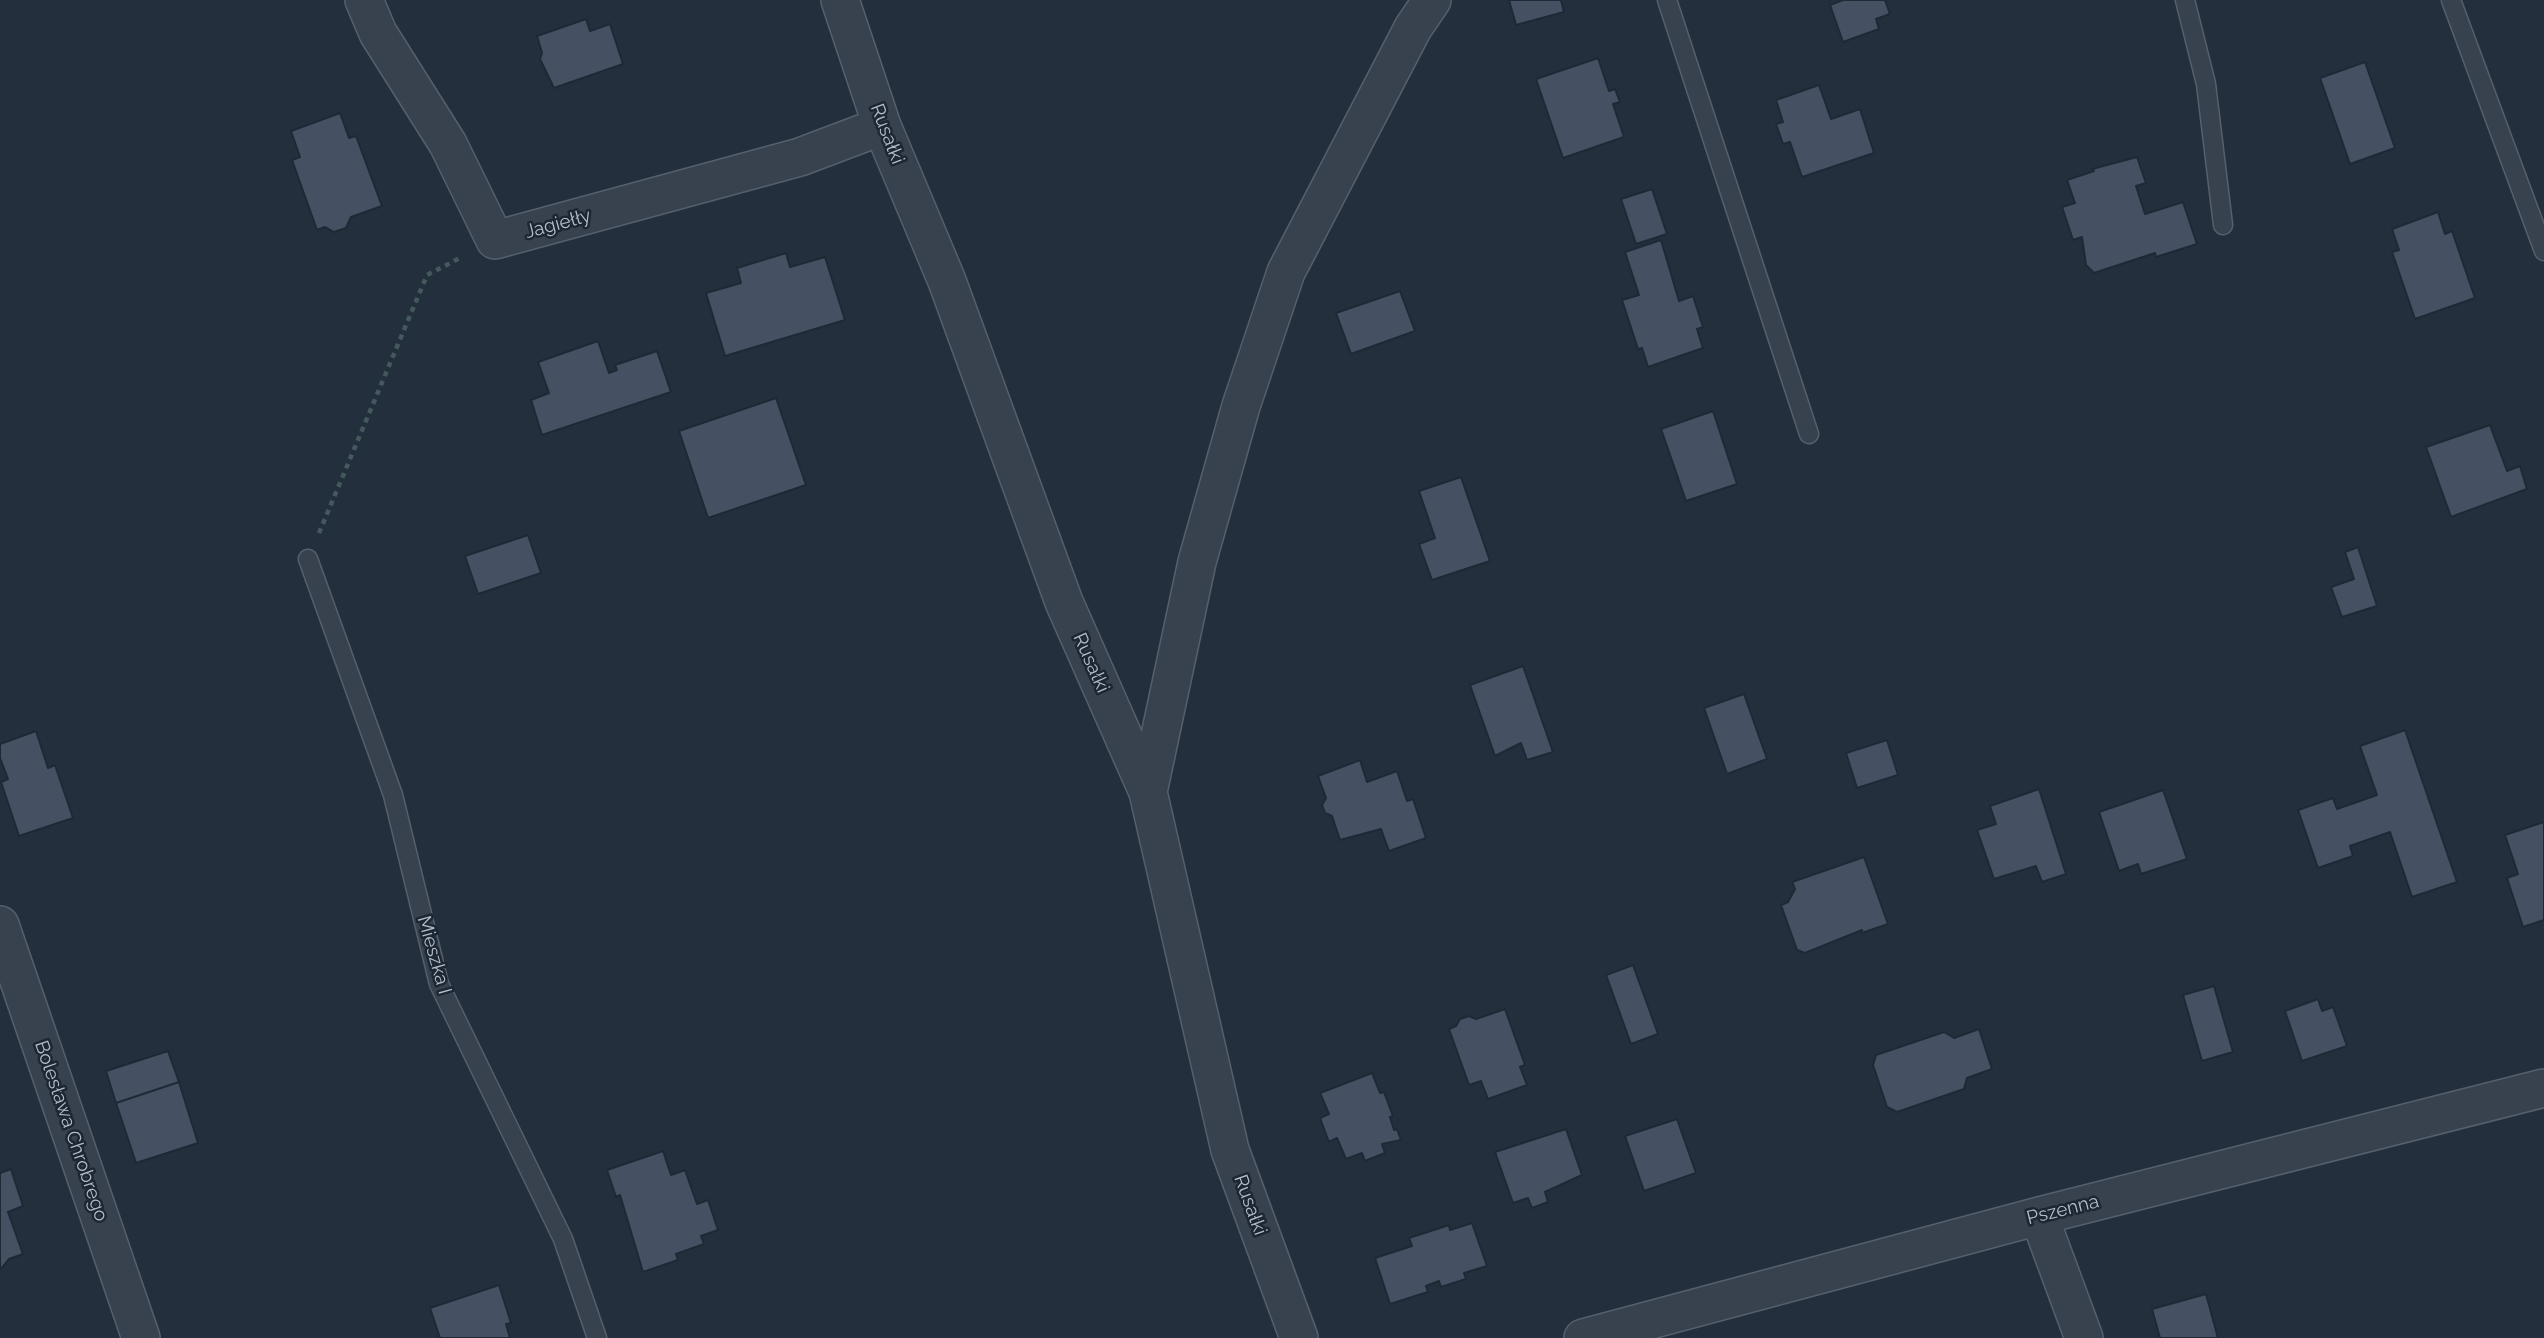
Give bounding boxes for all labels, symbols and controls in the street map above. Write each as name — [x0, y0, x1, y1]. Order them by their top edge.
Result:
street label: Rusałki — [865, 101, 909, 167]
street label: Jagiełły — [522, 204, 594, 244]
street label: Rusałki — [1068, 630, 1114, 696]
street label: Mieszka I — [412, 913, 456, 997]
street label: Bolesława Chrobrego — [29, 1038, 113, 1224]
street label: Rusałki — [1229, 1172, 1271, 1238]
street label: Pszenna — [2024, 1190, 2102, 1230]

